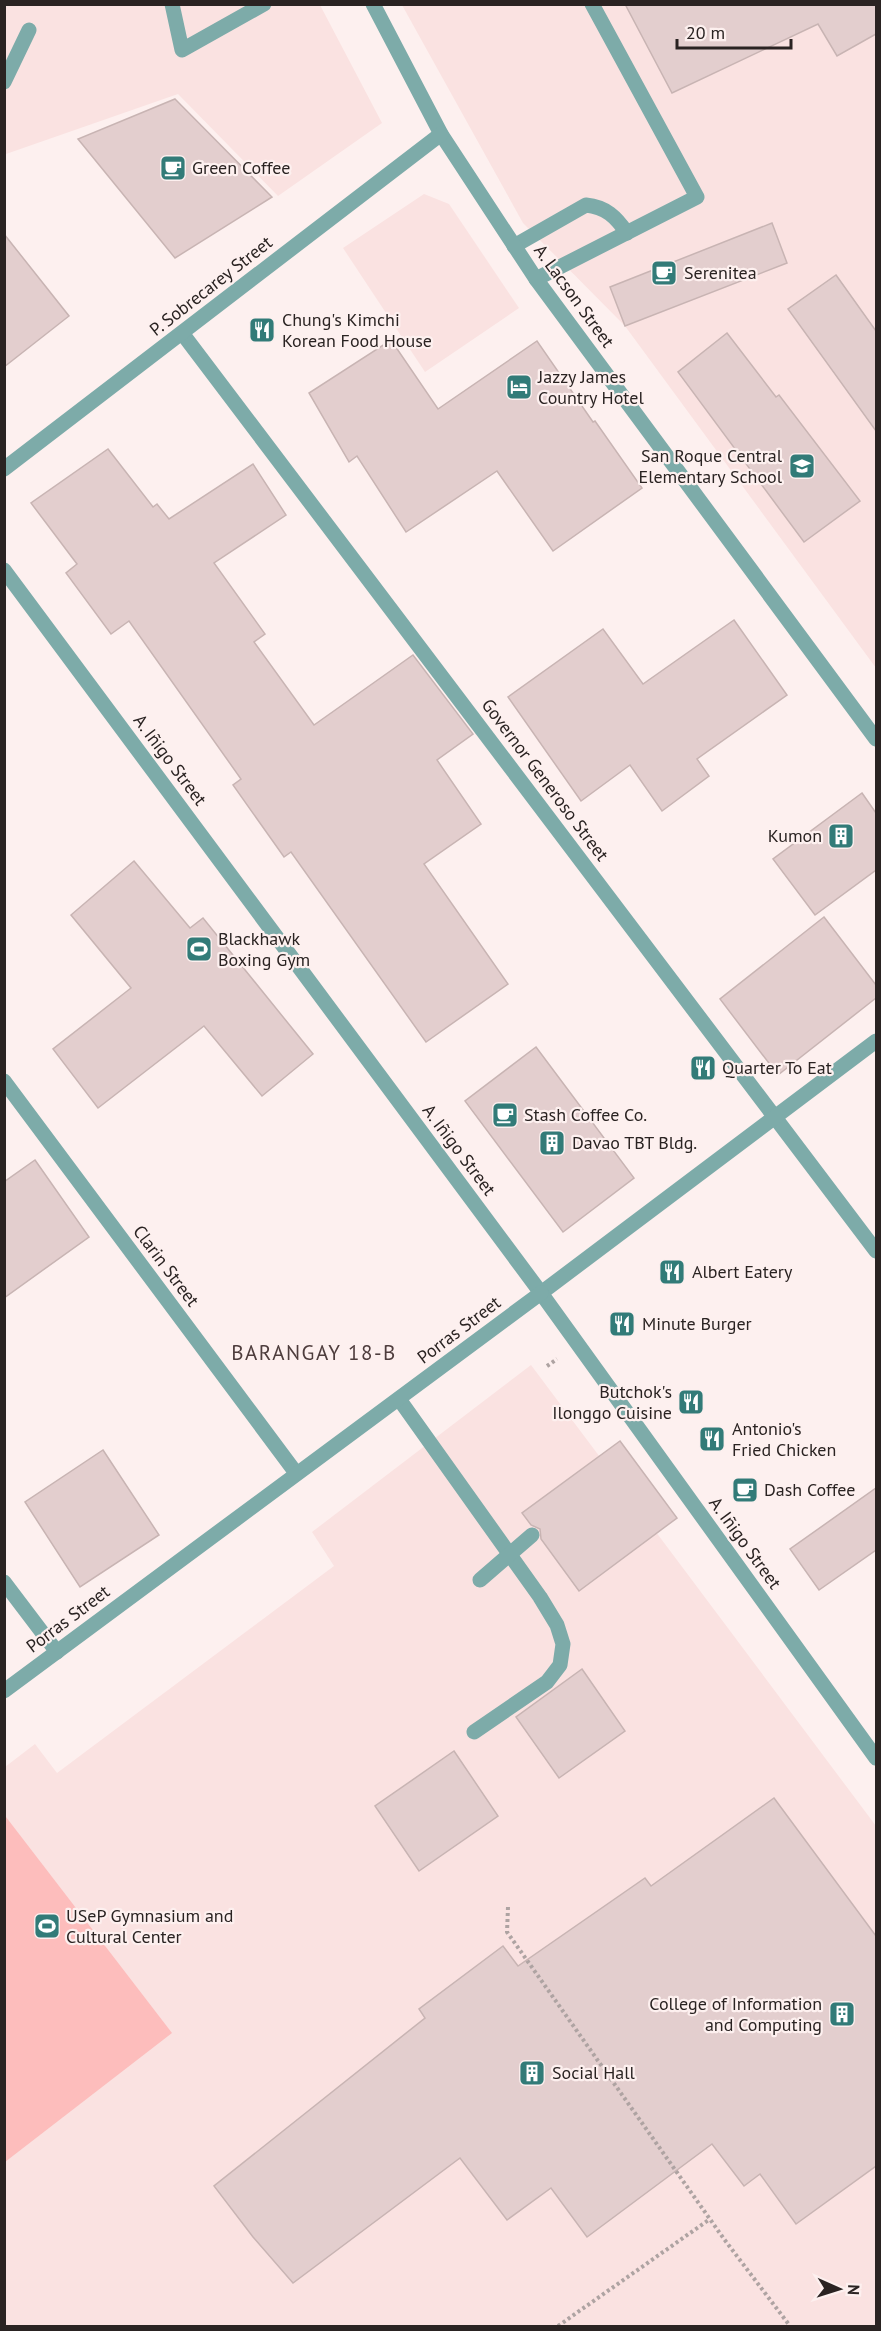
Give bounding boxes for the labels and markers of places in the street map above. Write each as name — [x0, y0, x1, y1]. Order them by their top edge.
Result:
cafe icon: Green Coffee — [158, 153, 188, 183]
place label: Green Coffee — [192, 156, 290, 179]
cafe icon: Serenitea — [649, 258, 679, 288]
place label: Serenitea — [684, 261, 757, 284]
place label: Chung's Kimchi Korean Food House — [282, 308, 432, 352]
restaurant icon: Chung's Kimchi Korean Food House — [247, 315, 277, 345]
place label: Jazzy James Country Hotel — [537, 365, 644, 409]
hotel icon: Jazzy James Country Hotel — [504, 372, 534, 402]
place label: San Roque Central Elementary School — [639, 444, 783, 488]
school or university icon: San Roque Central Elementary School — [787, 451, 817, 481]
building icon: Kumon — [826, 821, 856, 851]
place label: Kumon — [768, 824, 822, 847]
place label: Blackhawk Boxing Gym — [218, 927, 310, 971]
sports icon: Blackhawk Boxing Gym — [184, 934, 214, 964]
restaurant icon: Quarter To Eat — [688, 1053, 718, 1083]
place label: Quarter To Eat — [722, 1056, 832, 1079]
cafe icon: Stash Coffee Co. — [490, 1100, 520, 1130]
place label: Stash Coffee Co. — [524, 1103, 647, 1126]
building icon: Davao TBT Bldg. — [537, 1128, 567, 1158]
place label: Davao TBT Bldg. — [572, 1131, 697, 1154]
restaurant icon: Albert Eatery — [657, 1257, 687, 1287]
place label: Albert Eatery — [692, 1260, 793, 1283]
restaurant icon: Minute Burger — [607, 1309, 637, 1339]
place label: Minute Burger — [642, 1312, 752, 1335]
place label: Butchok's Ilonggo Cuisine — [552, 1380, 672, 1424]
restaurant icon: Butchok's Ilonggo Cuisine — [676, 1387, 706, 1417]
place label: Antonio's Fried Chicken — [732, 1417, 836, 1461]
restaurant icon: Antonio's Fried Chicken — [697, 1424, 727, 1454]
cafe icon: Dash Coffee — [730, 1475, 760, 1505]
place label: Dash Coffee — [764, 1478, 855, 1501]
place label: USeP Gymnasium and Cultural Center — [66, 1904, 233, 1948]
sports icon: USeP Gymnasium and Cultural Center — [32, 1911, 62, 1941]
place label: College of Information and Computing — [649, 1992, 822, 2036]
building icon: College of Information and Computing — [827, 1999, 857, 2029]
building icon: Social Hall — [517, 2058, 547, 2088]
place label: Social Hall — [552, 2061, 635, 2084]

